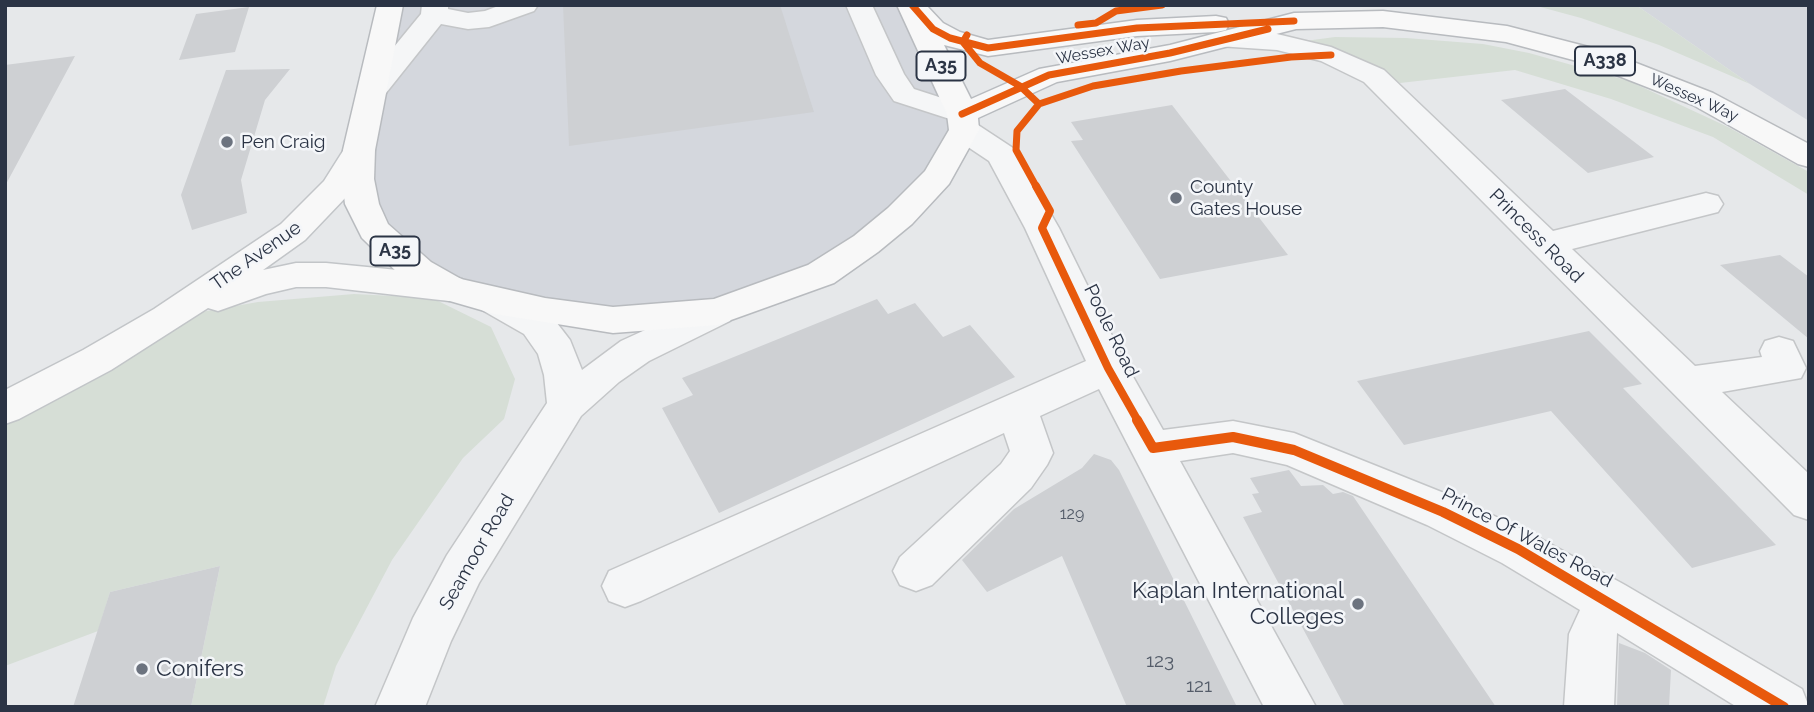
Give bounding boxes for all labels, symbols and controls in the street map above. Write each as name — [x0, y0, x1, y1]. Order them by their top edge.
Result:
street label: Wessex Way — [1055, 33, 1151, 69]
road number: A338 — [1575, 46, 1635, 76]
road number: A35 — [916, 52, 965, 80]
street label: Wessex Way — [1647, 70, 1741, 126]
place label: Pen Craig — [241, 131, 326, 153]
marker: Pen Craig — [219, 134, 235, 150]
place label: County Gates House — [1190, 176, 1302, 220]
street label: Princess Road — [1484, 184, 1588, 288]
marker: County Gates House — [1168, 190, 1184, 206]
street label: The Avenue — [206, 216, 306, 296]
road number: A35 — [370, 236, 420, 265]
street label: Poole Road — [1079, 281, 1143, 381]
street label: Prince Of Wales Road — [1438, 483, 1616, 593]
street label: Seamoor Road — [435, 490, 519, 614]
house number: 129 — [1060, 504, 1084, 524]
place label: Kaplan International Colleges — [1132, 577, 1344, 631]
marker: Kaplan International Colleges — [1350, 596, 1366, 612]
house number: 123 — [1146, 650, 1174, 672]
place label: Conifers — [156, 655, 244, 683]
marker: Conifers — [134, 661, 150, 677]
house number: 121 — [1186, 675, 1212, 697]

